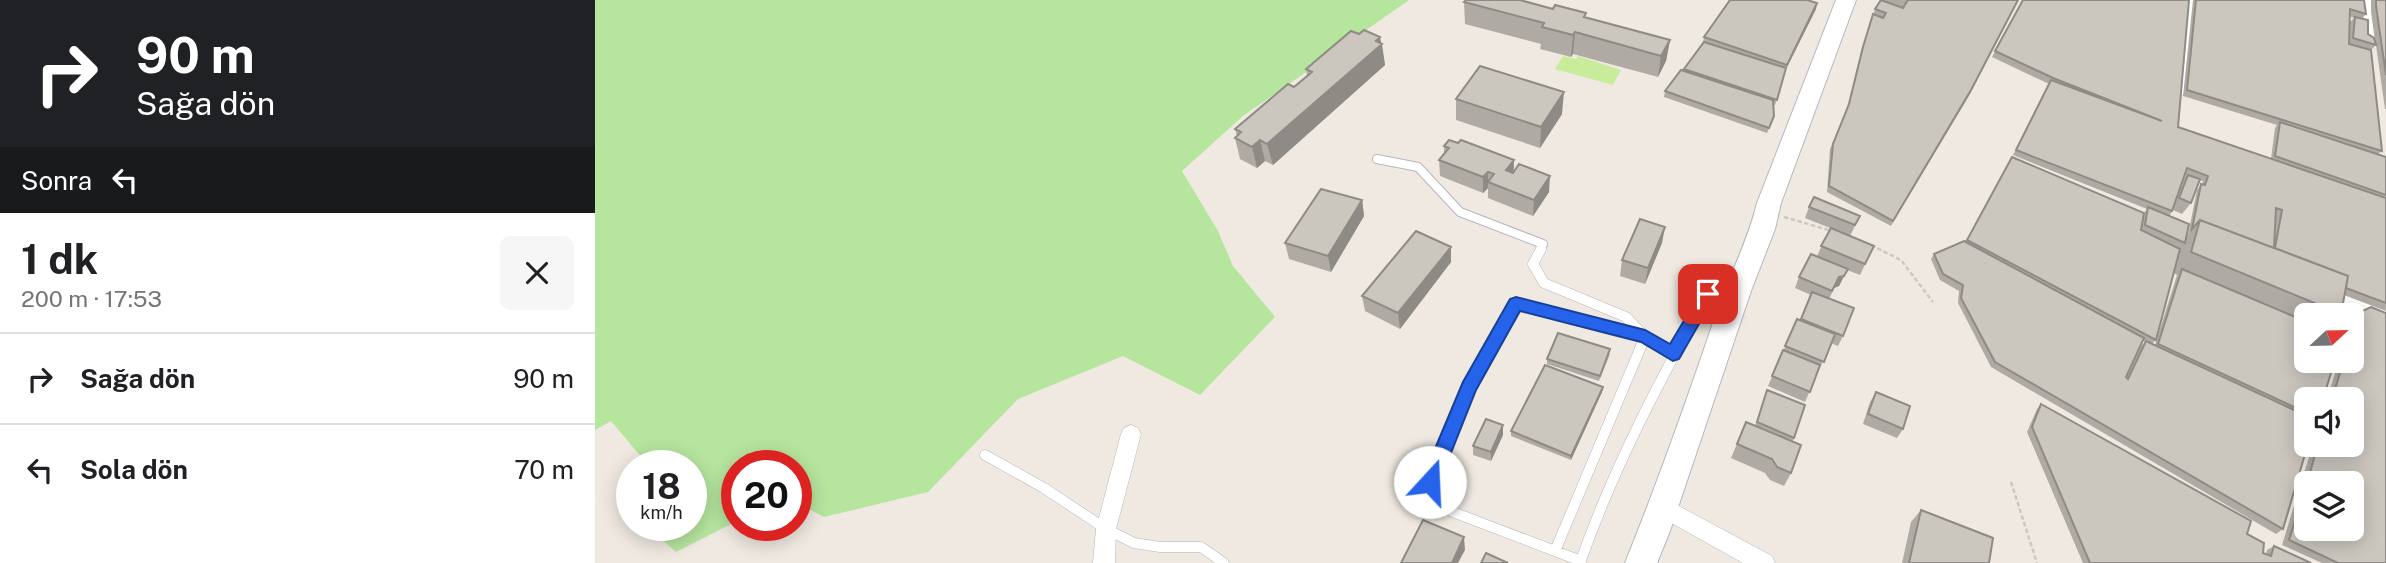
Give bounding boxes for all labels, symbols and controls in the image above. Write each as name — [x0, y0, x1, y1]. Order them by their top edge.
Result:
text: 90 m — [136, 26, 255, 84]
icon: right — [21, 28, 112, 119]
text: Sağa dön — [136, 85, 275, 122]
icon: left — [106, 161, 144, 199]
text: Sonra — [21, 165, 92, 196]
text: 1 dk — [21, 234, 98, 283]
button: close — [500, 236, 574, 310]
pin — [1678, 264, 1738, 324]
icon: arrive — [1689, 275, 1727, 313]
text: 200 m · 17:53 — [21, 285, 162, 312]
north arrow — [2294, 303, 2364, 373]
map controls — [2294, 303, 2364, 541]
icon: right — [21, 360, 59, 398]
text: Sağa dön — [80, 363, 195, 394]
text: 90 m — [513, 363, 574, 394]
button: sound — [2294, 387, 2364, 457]
position arrow — [1393, 445, 1467, 519]
speed limit sign: 20 — [721, 450, 812, 541]
icon: left — [21, 451, 59, 489]
text: Sola dön — [80, 454, 188, 485]
text: 70 m — [514, 454, 574, 485]
text: 18 — [642, 466, 681, 507]
button: layers — [2294, 471, 2364, 541]
text: km/h — [640, 502, 683, 523]

